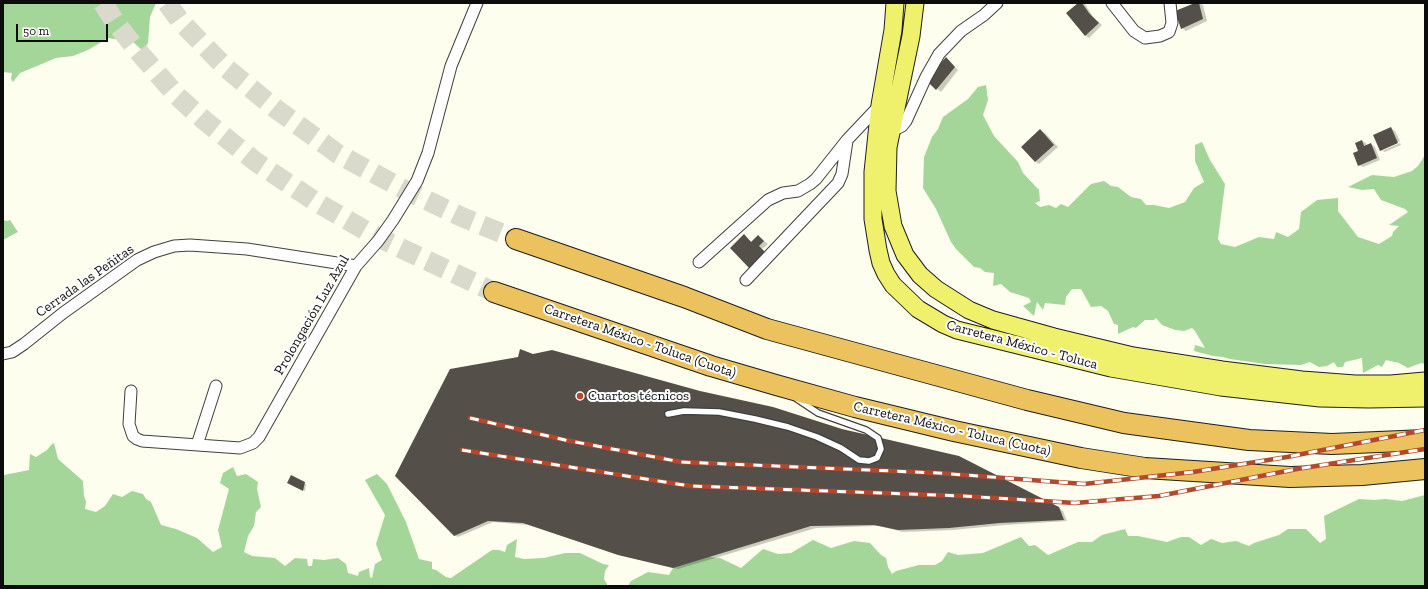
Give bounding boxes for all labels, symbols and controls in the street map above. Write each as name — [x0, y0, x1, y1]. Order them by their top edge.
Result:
scale bar — [18, 16, 110, 42]
text: 50 m — [23, 24, 49, 38]
street label: Cerrada las Peñitas — [33, 241, 137, 321]
street label: Prolongación Luz Azul — [271, 252, 353, 378]
street label: Carretera México - Toluca (Cuota) — [542, 300, 738, 382]
street label: Carretera México - Toluca — [944, 317, 1100, 373]
place label: Cuartos técnicos — [588, 388, 689, 404]
marker: Cuartos técnicos — [575, 391, 585, 401]
street label: Carretera México - Toluca (Cuota) — [852, 398, 1052, 460]

